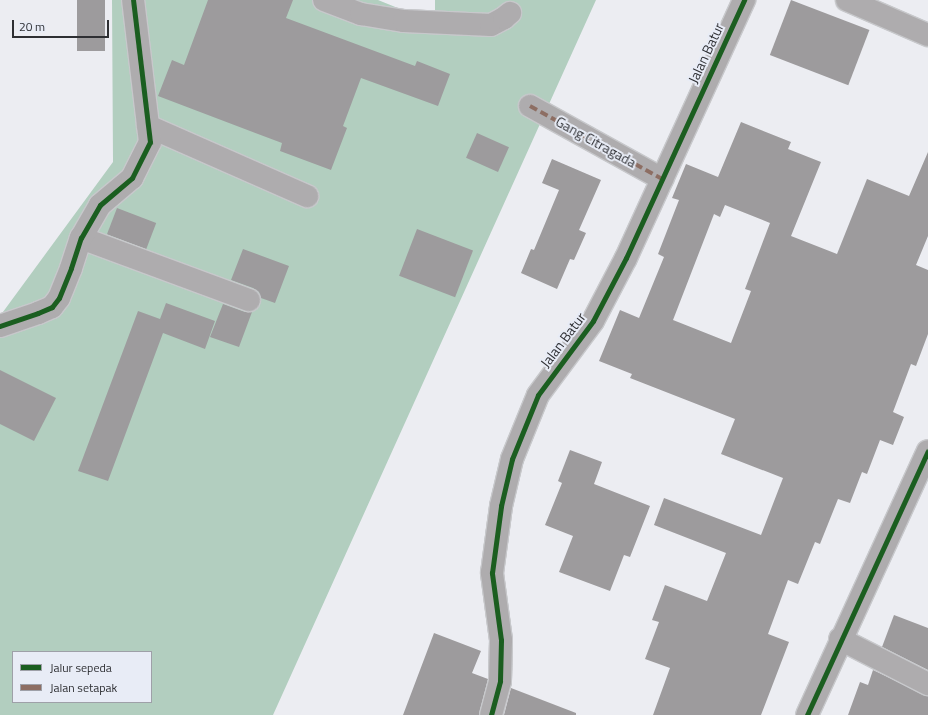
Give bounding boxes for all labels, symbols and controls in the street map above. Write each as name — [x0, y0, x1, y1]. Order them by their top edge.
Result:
scale bar — [14, 12, 111, 38]
text: 20 m — [19, 17, 45, 36]
street label: Jalan Batur — [685, 20, 727, 86]
street label: Gang Citragada — [553, 113, 639, 171]
street label: Jalan Batur — [537, 309, 589, 371]
legend — [12, 651, 152, 703]
text: Jalur sepeda — [50, 658, 112, 677]
text: Jalan setapak — [50, 678, 117, 697]

